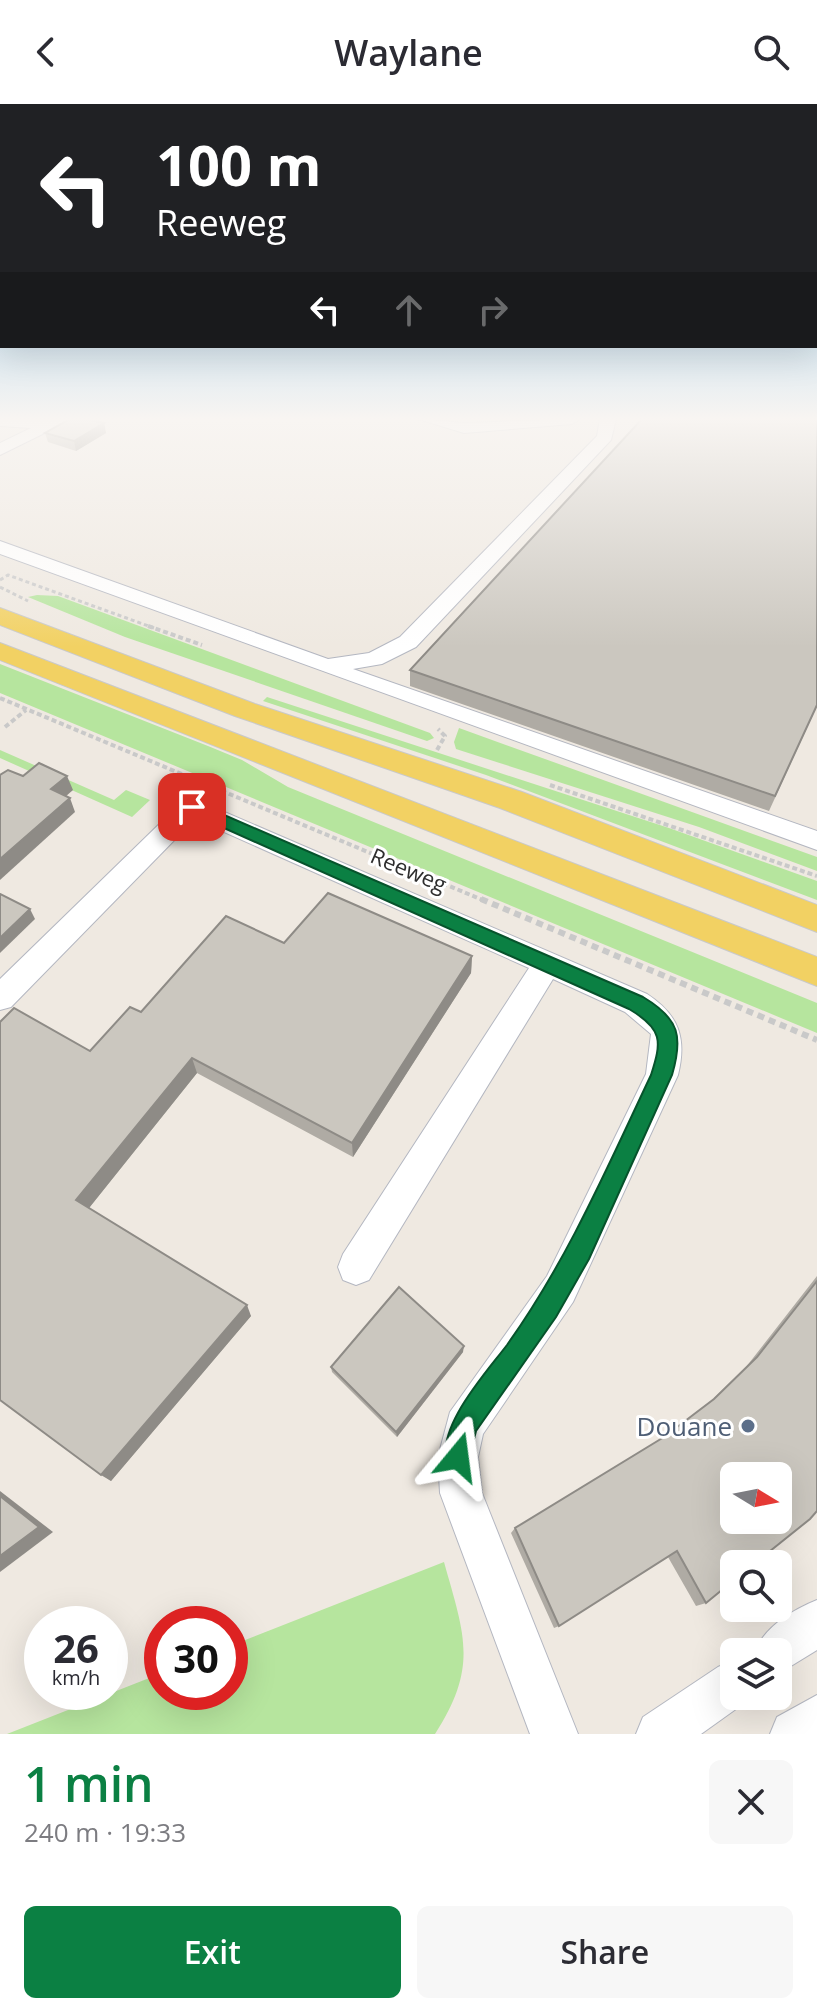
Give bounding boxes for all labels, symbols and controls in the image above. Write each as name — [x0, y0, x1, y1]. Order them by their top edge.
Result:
text: Waylane — [334, 28, 483, 77]
icon: back — [24, 30, 68, 74]
icon: search — [749, 30, 793, 74]
text: 100 m — [156, 126, 322, 202]
icon: left — [24, 136, 128, 240]
text: Reeweg — [156, 198, 286, 247]
icon: left — [303, 288, 347, 332]
icon: ahead — [387, 288, 431, 332]
icon: right — [471, 288, 515, 332]
pin — [158, 773, 226, 841]
icon: arrive — [170, 785, 214, 829]
street label: Reeweg — [366, 840, 452, 898]
place label: Douane — [637, 1408, 732, 1444]
position arrow — [416, 1415, 500, 1499]
marker: Douane — [739, 1417, 757, 1435]
north arrow — [720, 1462, 792, 1534]
map controls — [720, 1462, 792, 1710]
button: search — [720, 1550, 792, 1622]
speed limit sign: 30 — [144, 1606, 248, 1710]
text: 26 — [53, 1620, 99, 1675]
button: layers — [720, 1638, 792, 1710]
text: km/h — [52, 1664, 100, 1691]
text: 1 min — [24, 1751, 154, 1816]
button: close — [709, 1760, 793, 1844]
text: 240 m · 19:33 — [24, 1814, 186, 1850]
button: Exit — [24, 1906, 401, 1998]
button: Share — [417, 1906, 793, 1998]

